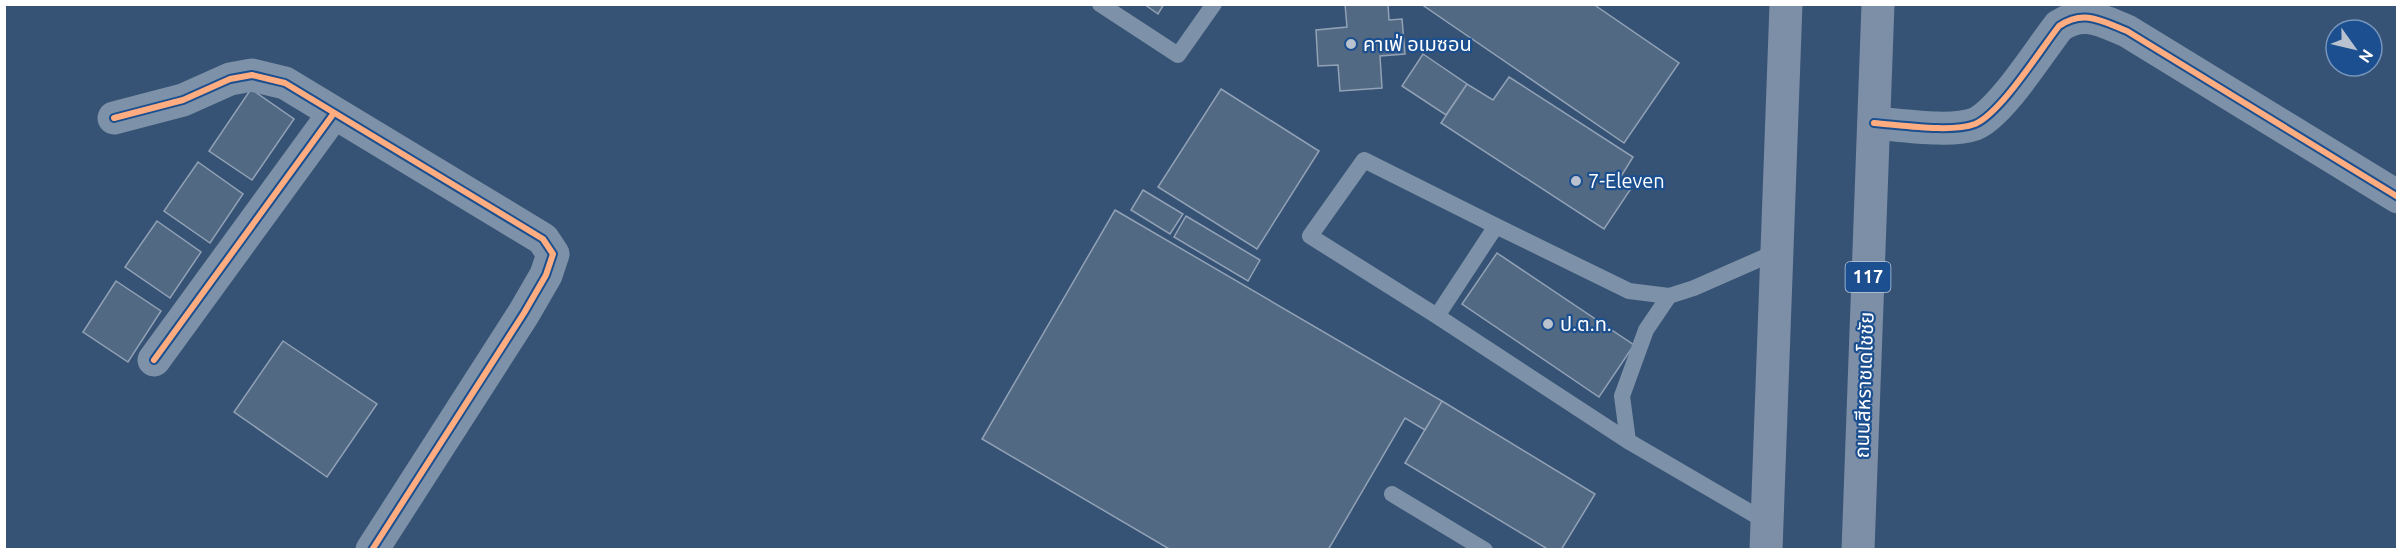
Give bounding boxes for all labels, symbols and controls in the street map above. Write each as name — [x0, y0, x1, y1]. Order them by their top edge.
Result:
north arrow — [2324, 18, 2384, 78]
place label: คาเฟ่ อเมซอน — [1363, 32, 1472, 55]
marker: คาเฟ่ อเมซอน — [1344, 37, 1358, 51]
text: N — [2356, 46, 2377, 66]
place label: 7-Eleven — [1588, 169, 1665, 192]
marker: 7-Eleven — [1569, 174, 1583, 188]
road number: 117 — [1846, 262, 1890, 292]
street label: ถนนสีหราชเดโชชัย — [1849, 311, 1878, 459]
place label: ป.ต.ท. — [1560, 312, 1612, 335]
marker: ป.ต.ท. — [1541, 317, 1555, 331]

